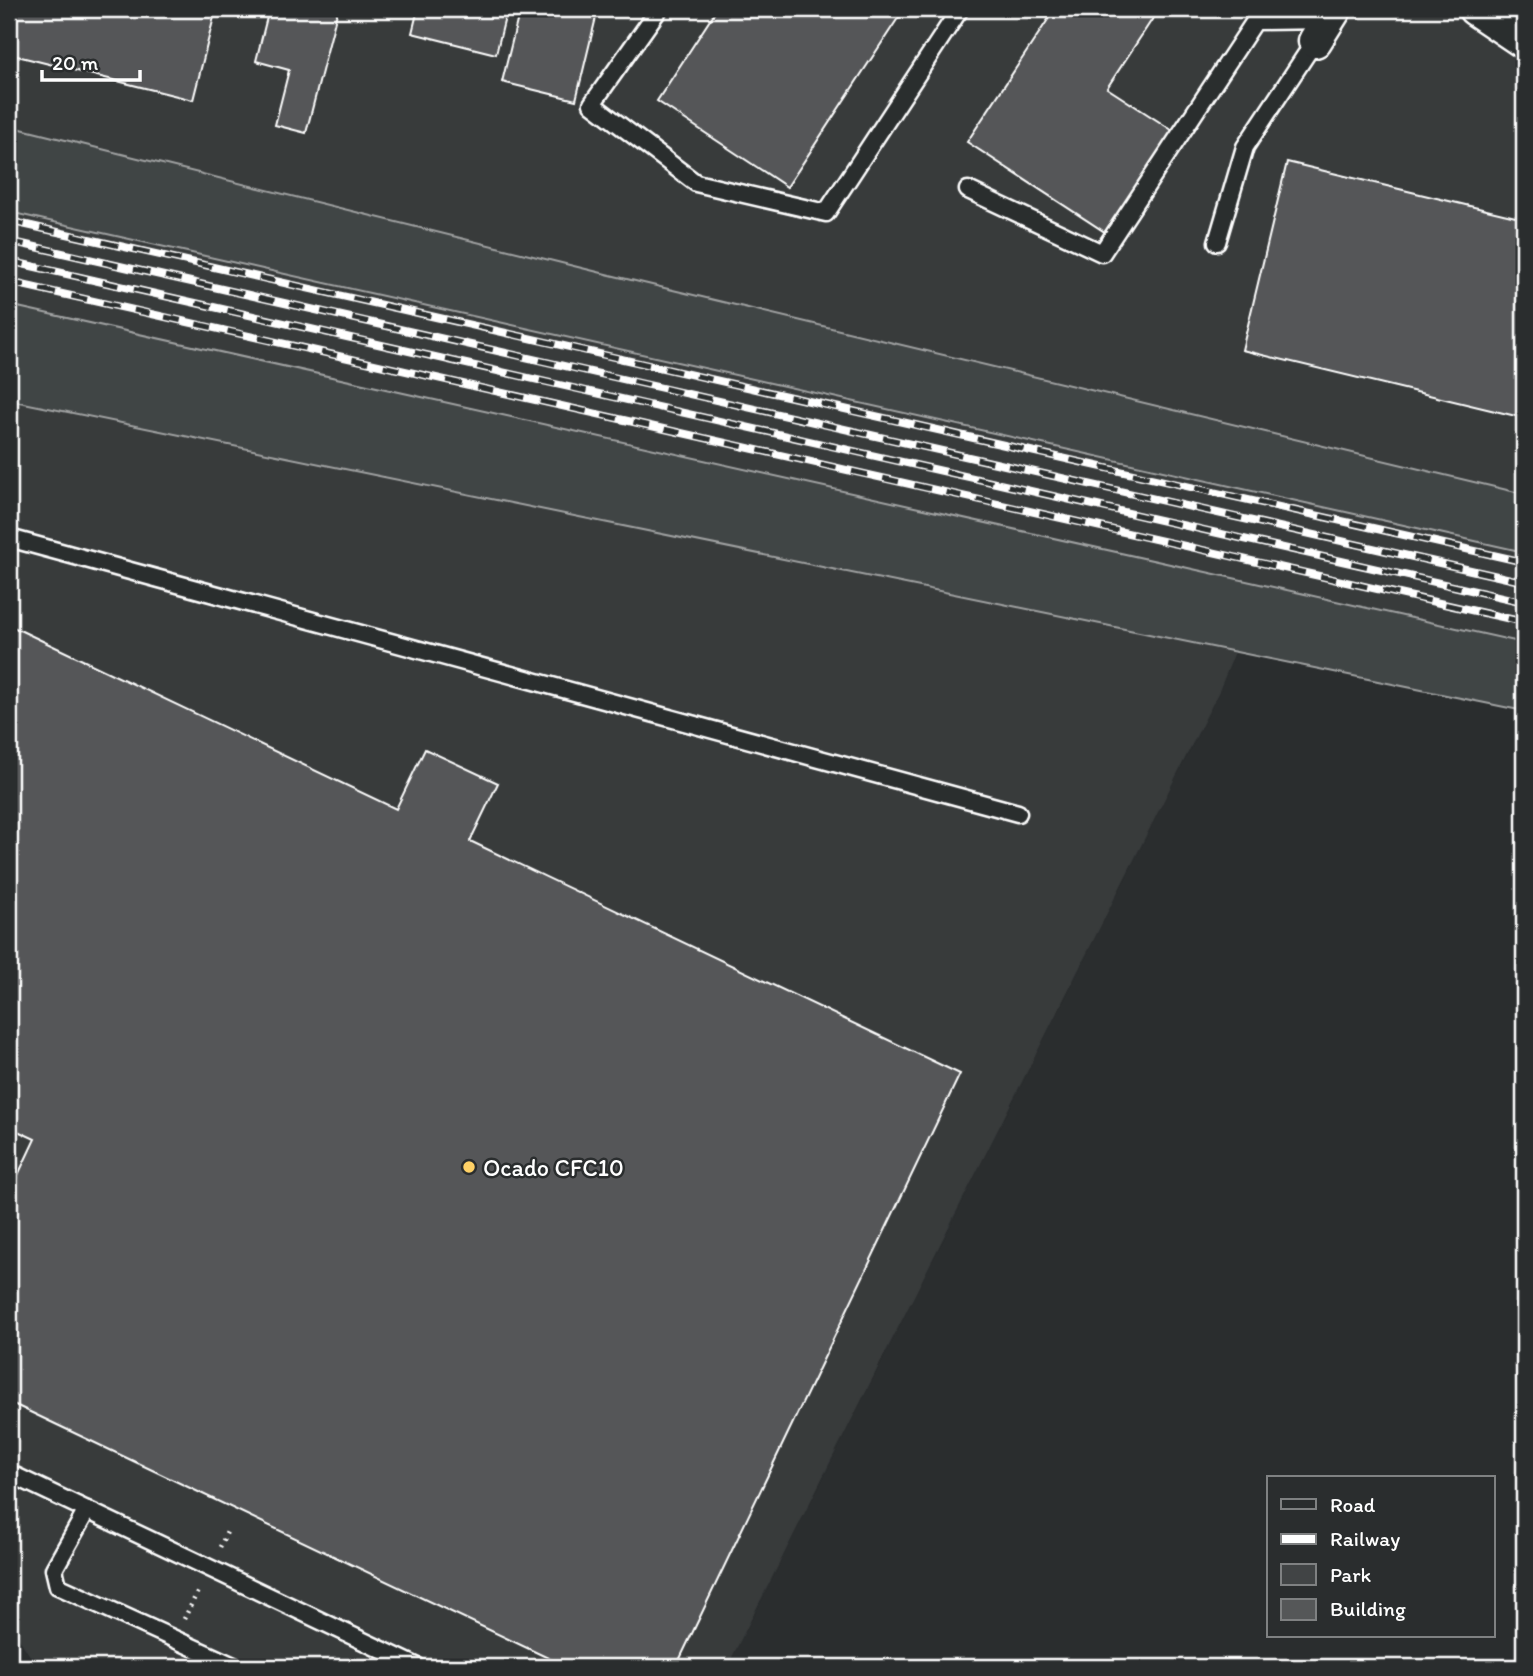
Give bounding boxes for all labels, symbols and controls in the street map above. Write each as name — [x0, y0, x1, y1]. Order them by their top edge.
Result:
scale bar — [42, 38, 140, 82]
text: 20 m — [52, 50, 99, 75]
place label: Ocado CFC10 — [483, 1153, 624, 1182]
marker: Ocado CFC10 — [461, 1159, 477, 1175]
legend — [1267, 1476, 1494, 1638]
text: Road — [1330, 1492, 1376, 1517]
text: Railway — [1330, 1526, 1400, 1551]
text: Park — [1330, 1562, 1372, 1587]
text: Building — [1330, 1596, 1406, 1621]

